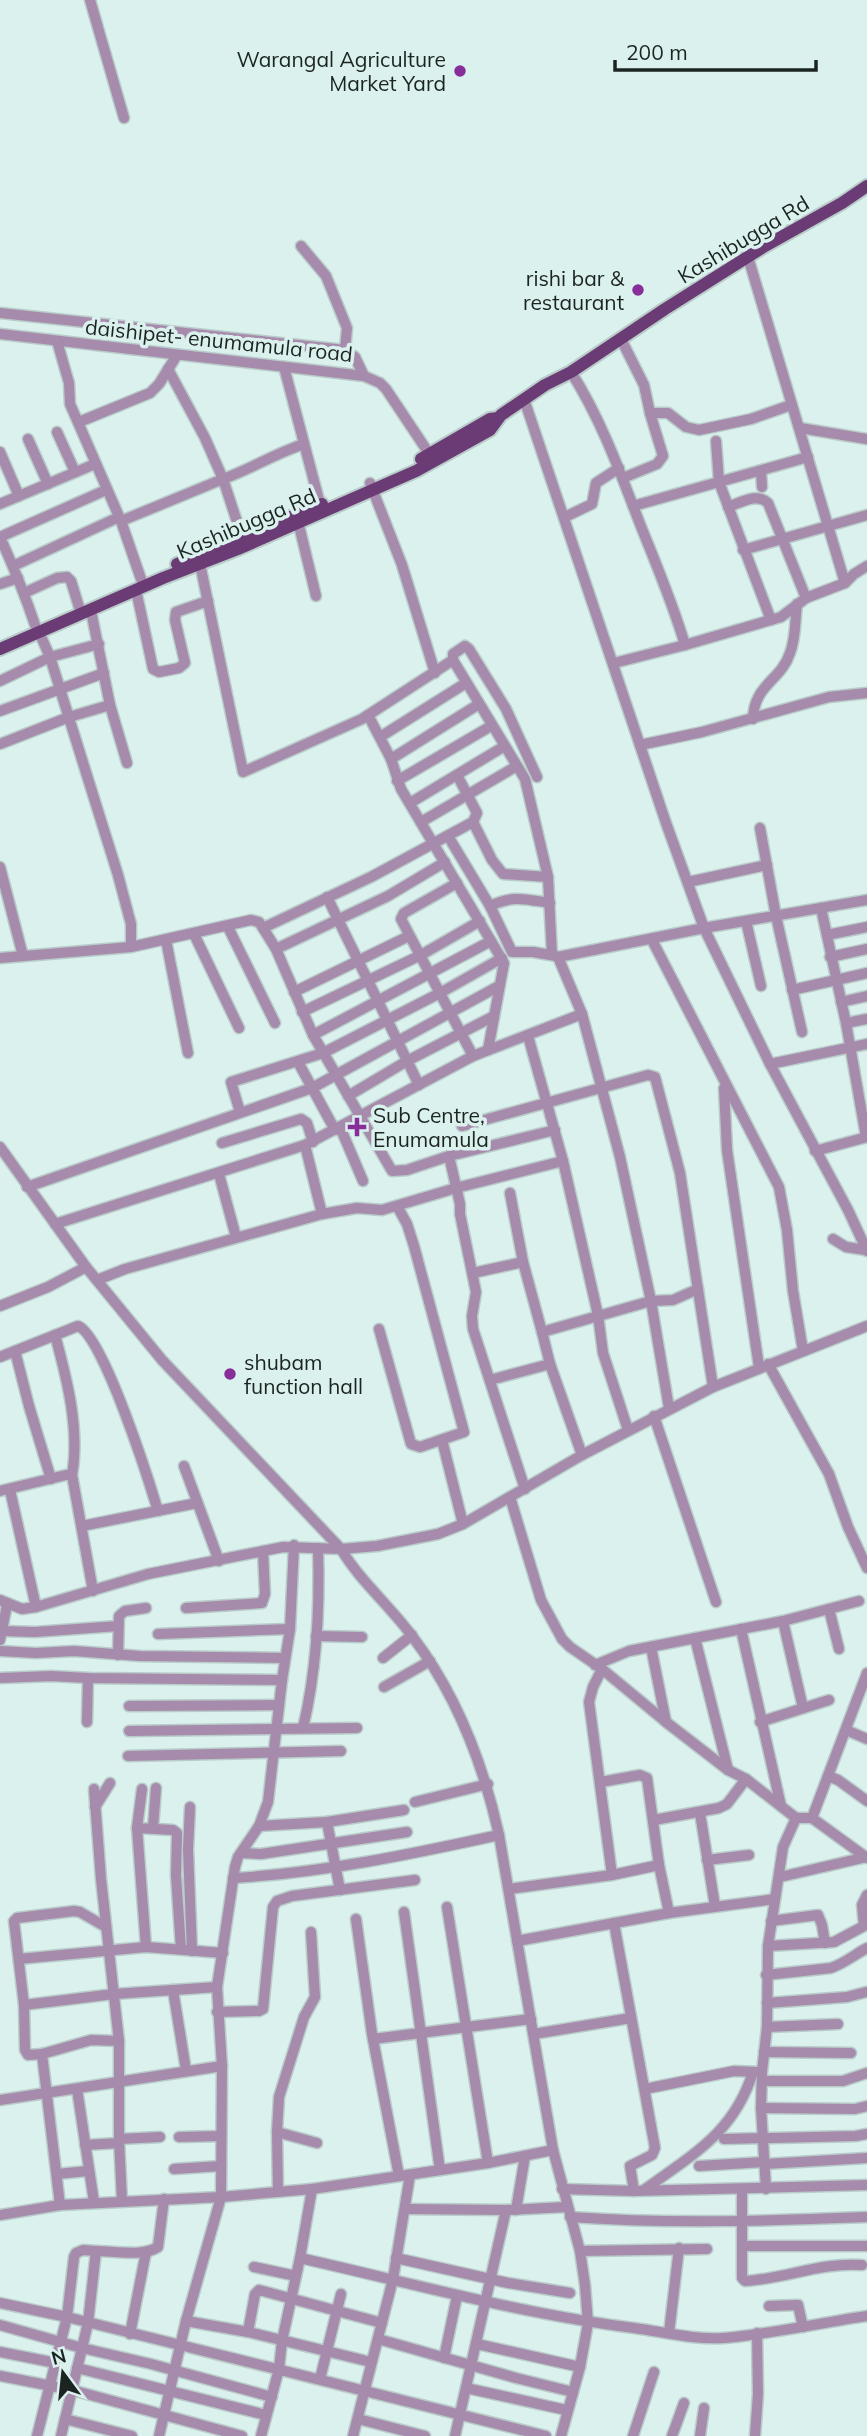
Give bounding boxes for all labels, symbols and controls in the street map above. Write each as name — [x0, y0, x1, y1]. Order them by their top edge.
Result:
scale bar — [615, 28, 816, 72]
text: 200 m — [626, 39, 688, 65]
place label: Warangal Agriculture Market Yard — [237, 46, 446, 96]
marker: Warangal Agriculture Market Yard — [452, 63, 468, 79]
street label: Kashibugga Rd — [673, 190, 813, 288]
place label: rishi bar & restaurant — [523, 265, 625, 315]
marker: rishi bar & restaurant — [630, 282, 646, 298]
street label: daishipet- enumamula road — [84, 313, 354, 367]
street label: Kashibugga Rd — [173, 482, 319, 564]
place label: Sub Centre, Enumamula — [373, 1102, 489, 1152]
marker: Sub Centre, Enumamula — [347, 1117, 367, 1137]
place label: shubam function hall — [244, 1349, 363, 1399]
marker: shubam function hall — [222, 1366, 238, 1382]
north arrow — [28, 2338, 98, 2408]
text: N — [49, 2343, 69, 2370]

